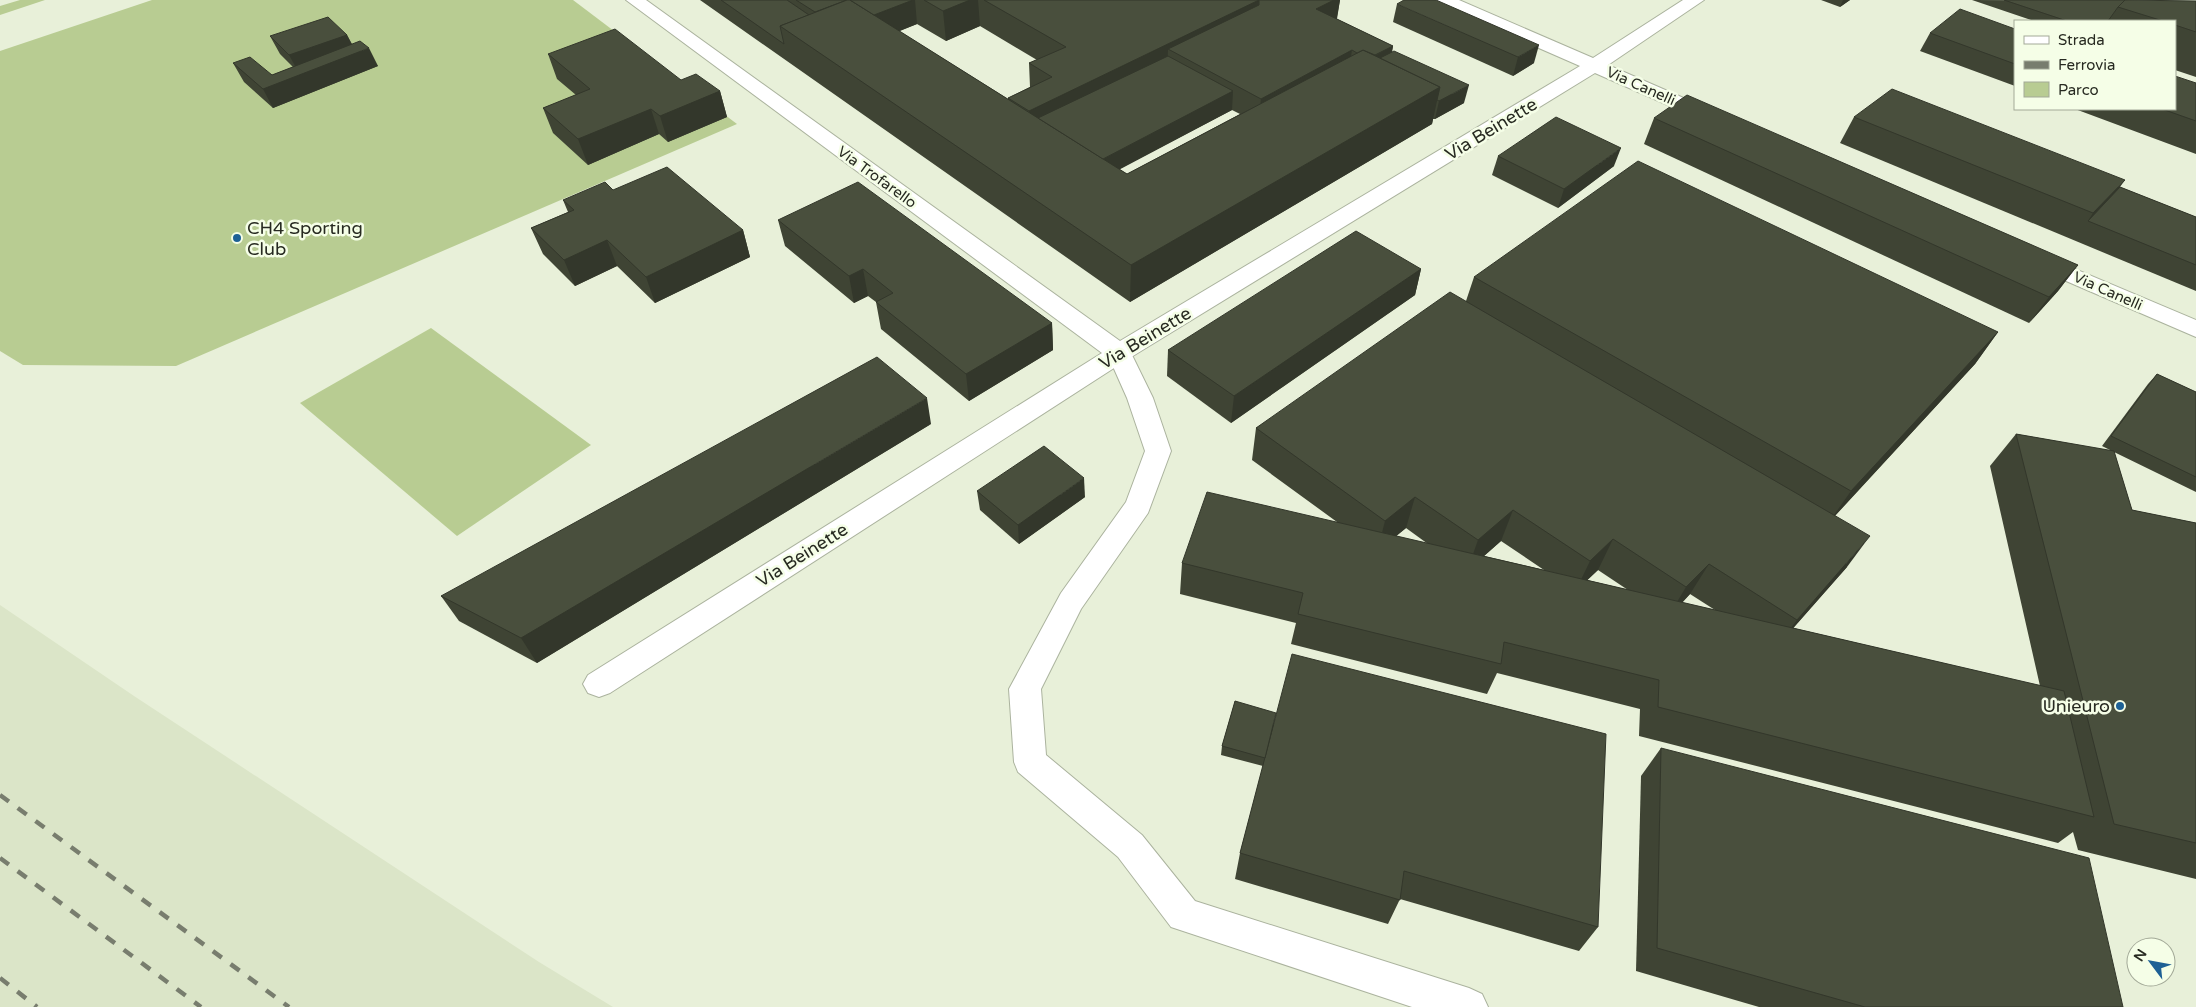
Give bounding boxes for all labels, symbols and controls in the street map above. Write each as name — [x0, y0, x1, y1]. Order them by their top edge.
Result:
legend — [2014, 20, 2176, 110]
text: Strada — [2058, 31, 2105, 49]
text: Ferrovia — [2058, 56, 2115, 74]
street label: Via Canelli — [1604, 63, 1678, 109]
text: Parco — [2058, 81, 2099, 99]
street label: Via Beinette — [1441, 93, 1541, 165]
street label: Via Trofarello — [834, 142, 920, 212]
place label: CH4 Sporting Club — [247, 217, 363, 260]
marker: CH4 Sporting Club — [231, 232, 243, 244]
street label: Via Canelli — [2071, 268, 2145, 314]
street label: Via Beinette — [1095, 302, 1195, 374]
street label: Via Beinette — [752, 518, 852, 592]
place label: Unieuro — [2043, 695, 2110, 717]
marker: Unieuro — [2114, 700, 2126, 712]
north arrow — [2126, 937, 2176, 987]
text: N — [2130, 946, 2151, 965]

